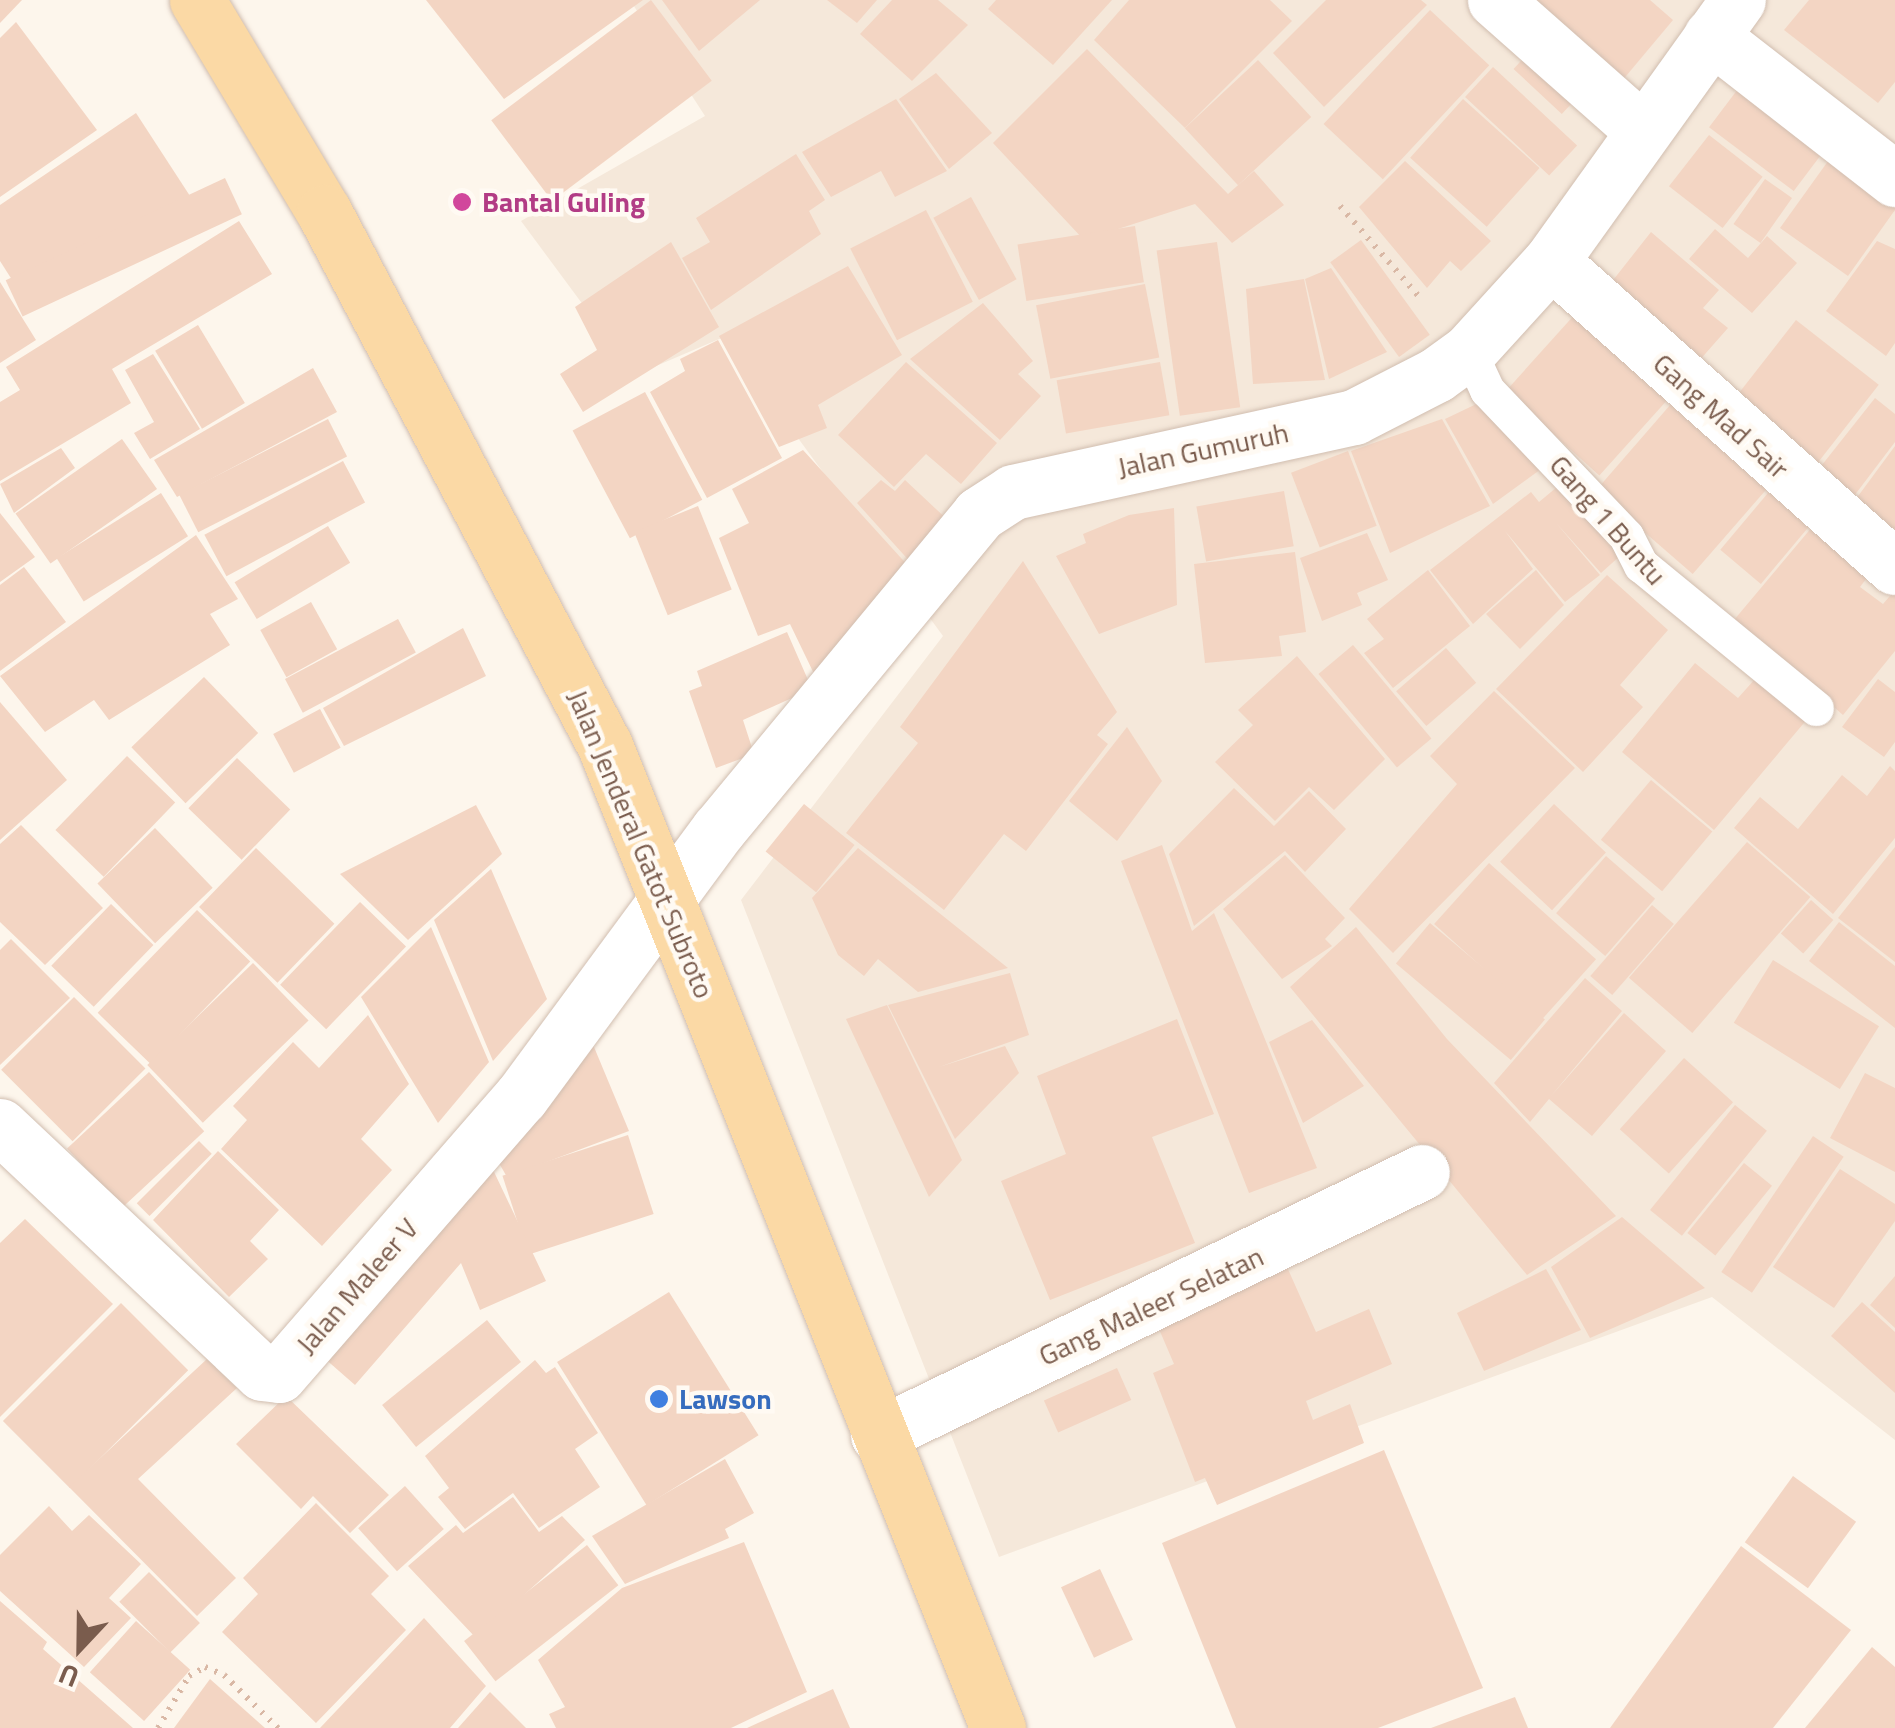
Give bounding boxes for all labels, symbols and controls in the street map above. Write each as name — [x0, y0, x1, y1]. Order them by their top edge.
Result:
place label: Bantal Guling — [482, 185, 645, 219]
marker: Bantal Guling — [451, 191, 473, 213]
street label: Gang Mad Sair — [1646, 347, 1796, 485]
street label: Jalan Gumuruh — [1115, 416, 1291, 484]
street label: Gang 1 Buntu — [1543, 448, 1673, 592]
street label: Jalan Jenderal Gatot Subroto — [561, 685, 721, 1003]
street label: Jalan Maleer V — [289, 1211, 425, 1361]
street label: Gang Maleer Selatan — [1033, 1239, 1269, 1373]
place label: Lawson — [679, 1382, 772, 1416]
marker: Lawson — [648, 1388, 670, 1410]
north arrow — [30, 1598, 130, 1698]
text: U — [52, 1653, 85, 1700]

